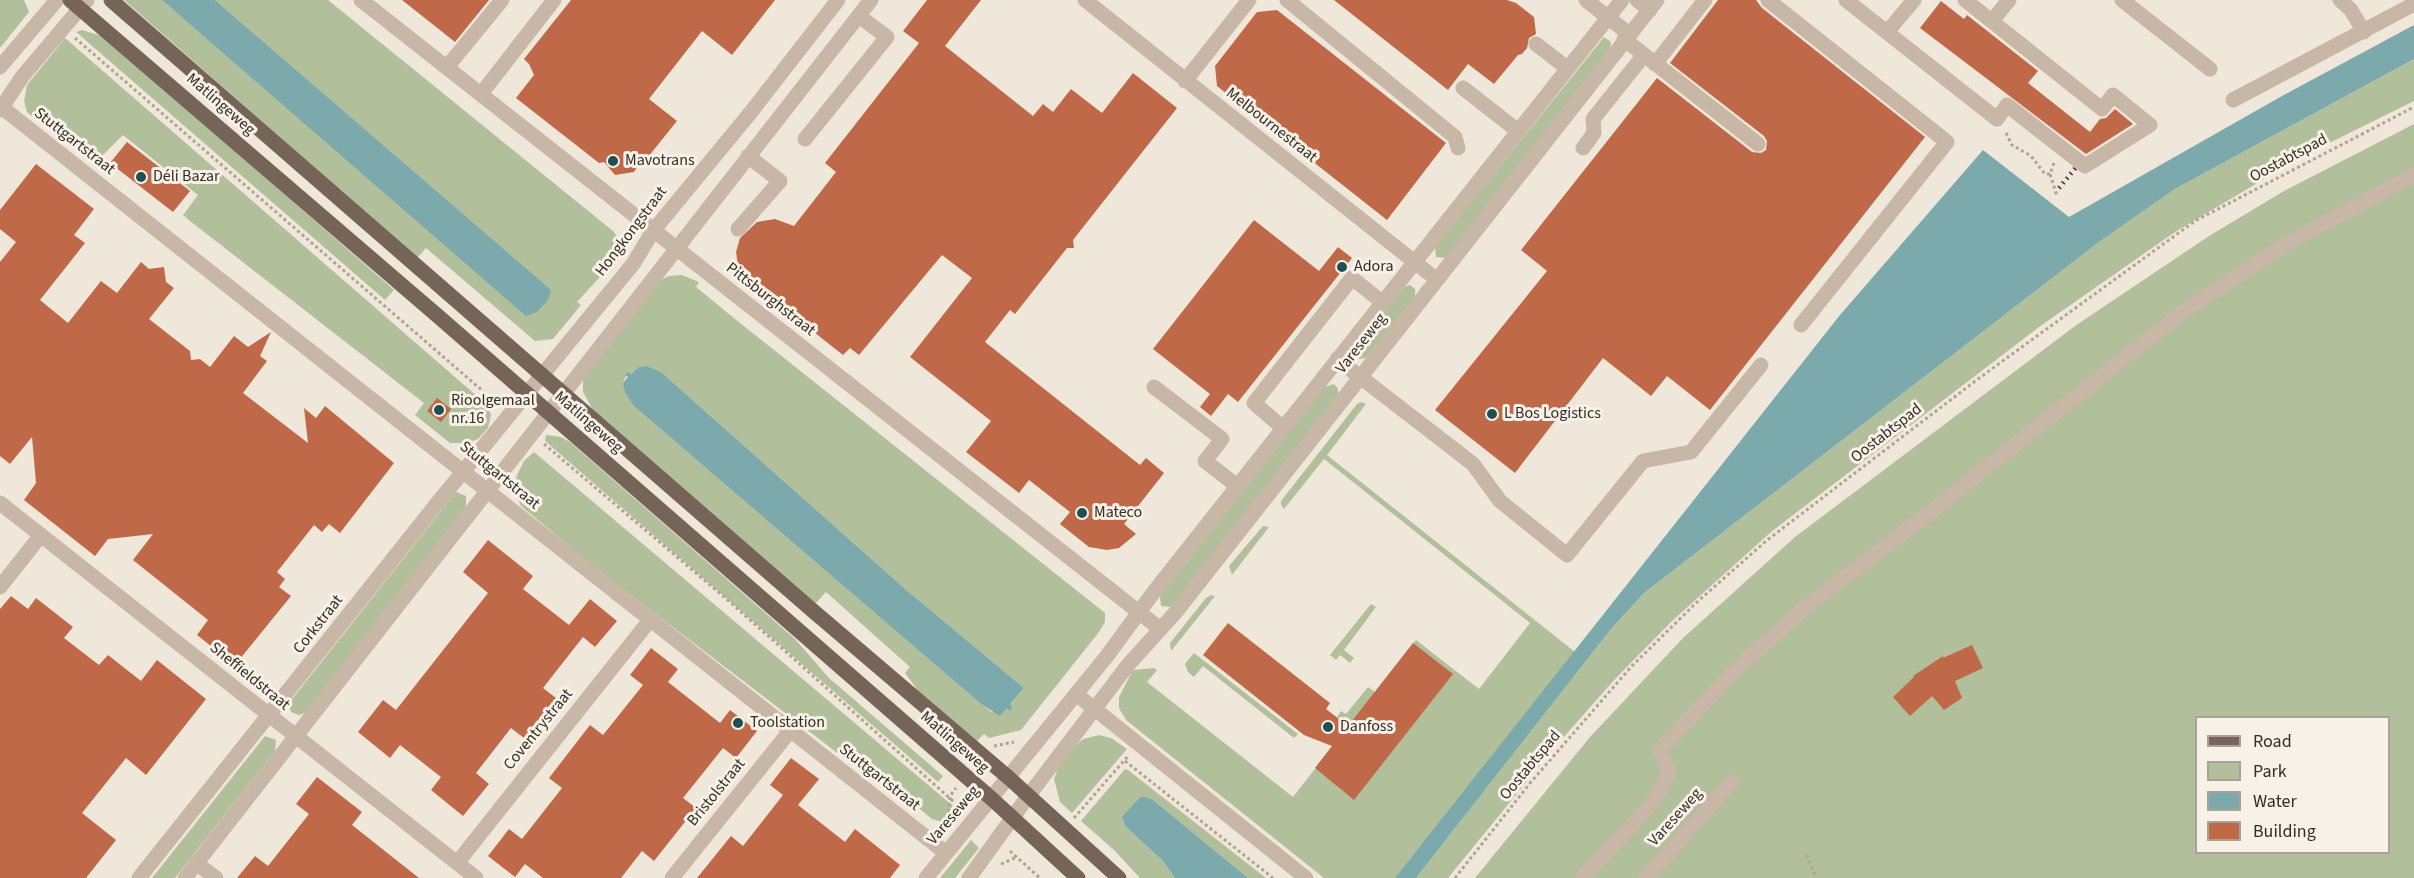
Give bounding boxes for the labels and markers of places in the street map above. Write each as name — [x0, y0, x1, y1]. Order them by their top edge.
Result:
place label: Mavotrans — [625, 151, 695, 171]
marker: Mavotrans — [606, 154, 620, 168]
place label: Déli Bazar — [153, 167, 220, 187]
marker: Déli Bazar — [134, 170, 148, 184]
place label: Adora — [1354, 257, 1393, 277]
marker: Adora — [1335, 260, 1349, 274]
place label: Rioolgemaal nr.16 — [451, 391, 535, 429]
marker: Rioolgemaal nr.16 — [432, 403, 446, 417]
place label: L Bos Logistics — [1504, 404, 1601, 424]
marker: L Bos Logistics — [1485, 407, 1499, 421]
place label: Mateco — [1094, 503, 1142, 523]
marker: Mateco — [1075, 506, 1089, 520]
place label: Toolstation — [750, 713, 825, 733]
marker: Toolstation — [731, 716, 745, 730]
place label: Danfoss — [1340, 717, 1393, 737]
marker: Danfoss — [1321, 720, 1335, 734]

